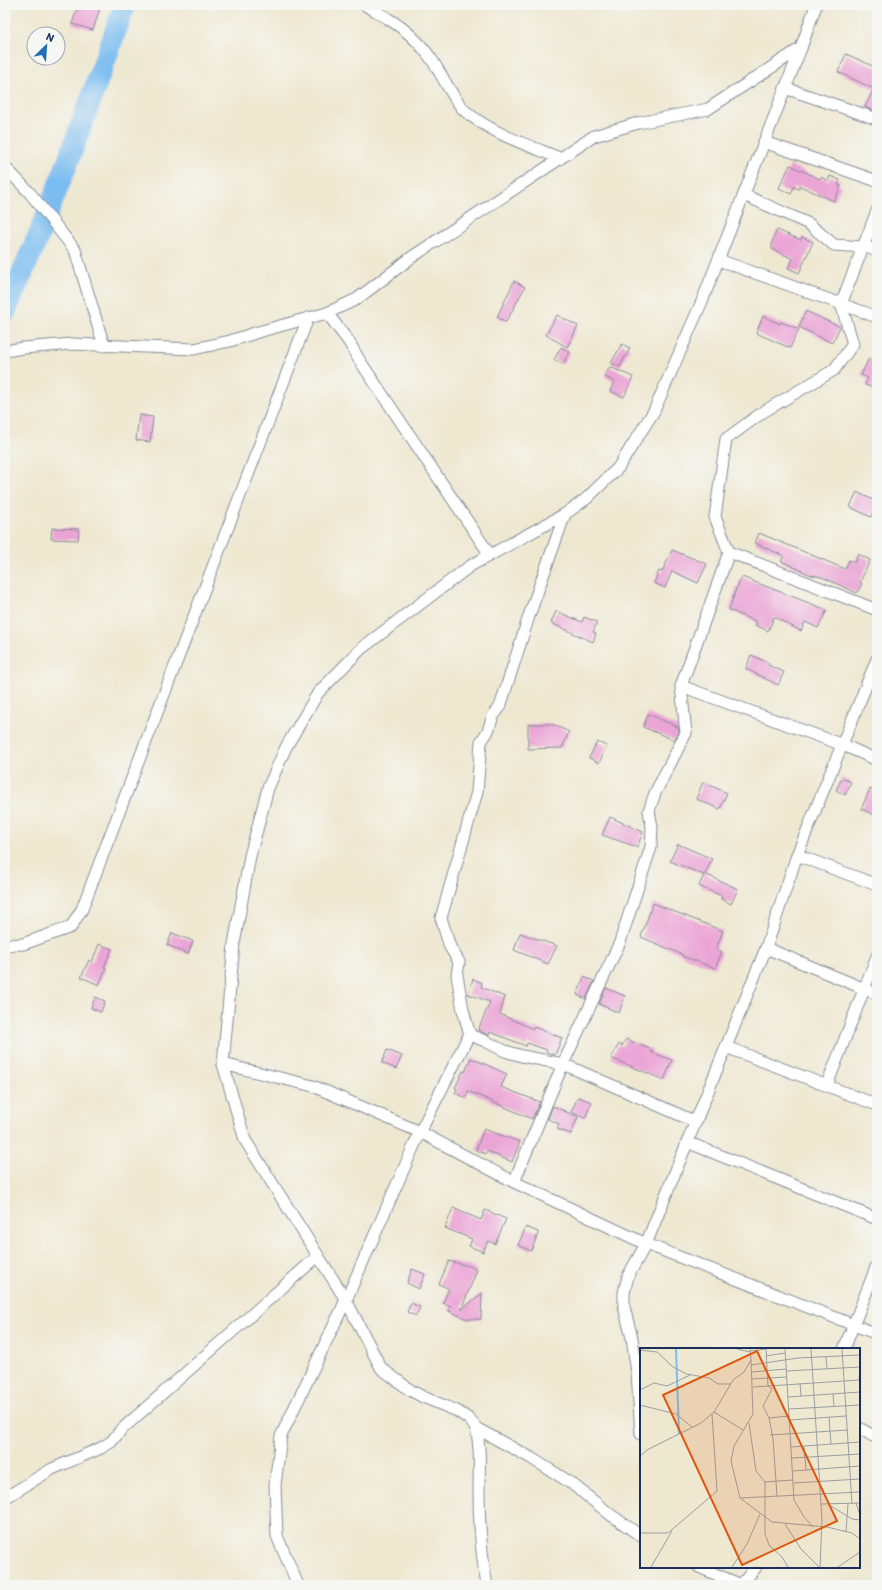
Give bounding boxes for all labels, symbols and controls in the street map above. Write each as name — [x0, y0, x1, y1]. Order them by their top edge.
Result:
north arrow — [26, 26, 66, 66]
text: N — [44, 30, 56, 45]
inset map — [640, 1348, 860, 1568]

